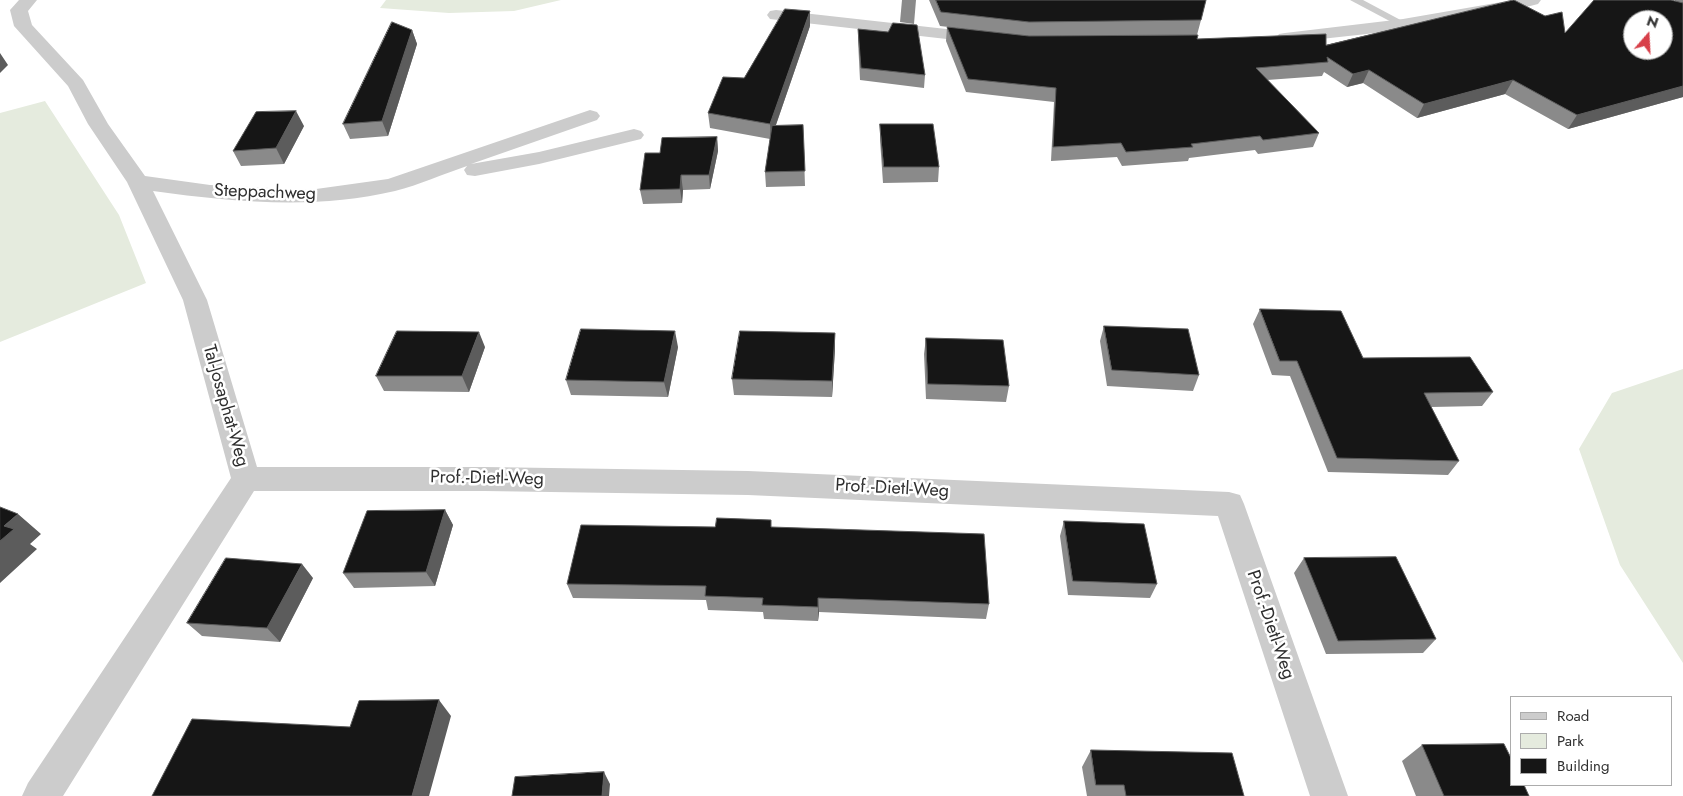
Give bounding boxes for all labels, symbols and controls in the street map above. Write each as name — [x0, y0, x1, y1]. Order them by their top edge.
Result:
north arrow — [1623, 10, 1673, 60]
text: N — [1644, 10, 1661, 33]
street label: Steppachweg — [214, 180, 316, 206]
street label: Tal-Josaphat-Weg — [197, 343, 253, 469]
street label: Prof.-Dietl-Weg — [430, 467, 544, 491]
street label: Prof.-Dietl-Weg — [835, 475, 949, 503]
street label: Prof.-Dietl-Weg — [1241, 568, 1299, 682]
legend — [1510, 696, 1673, 786]
text: Road — [1557, 705, 1589, 727]
text: Park — [1557, 730, 1584, 752]
text: Building — [1557, 755, 1609, 777]

